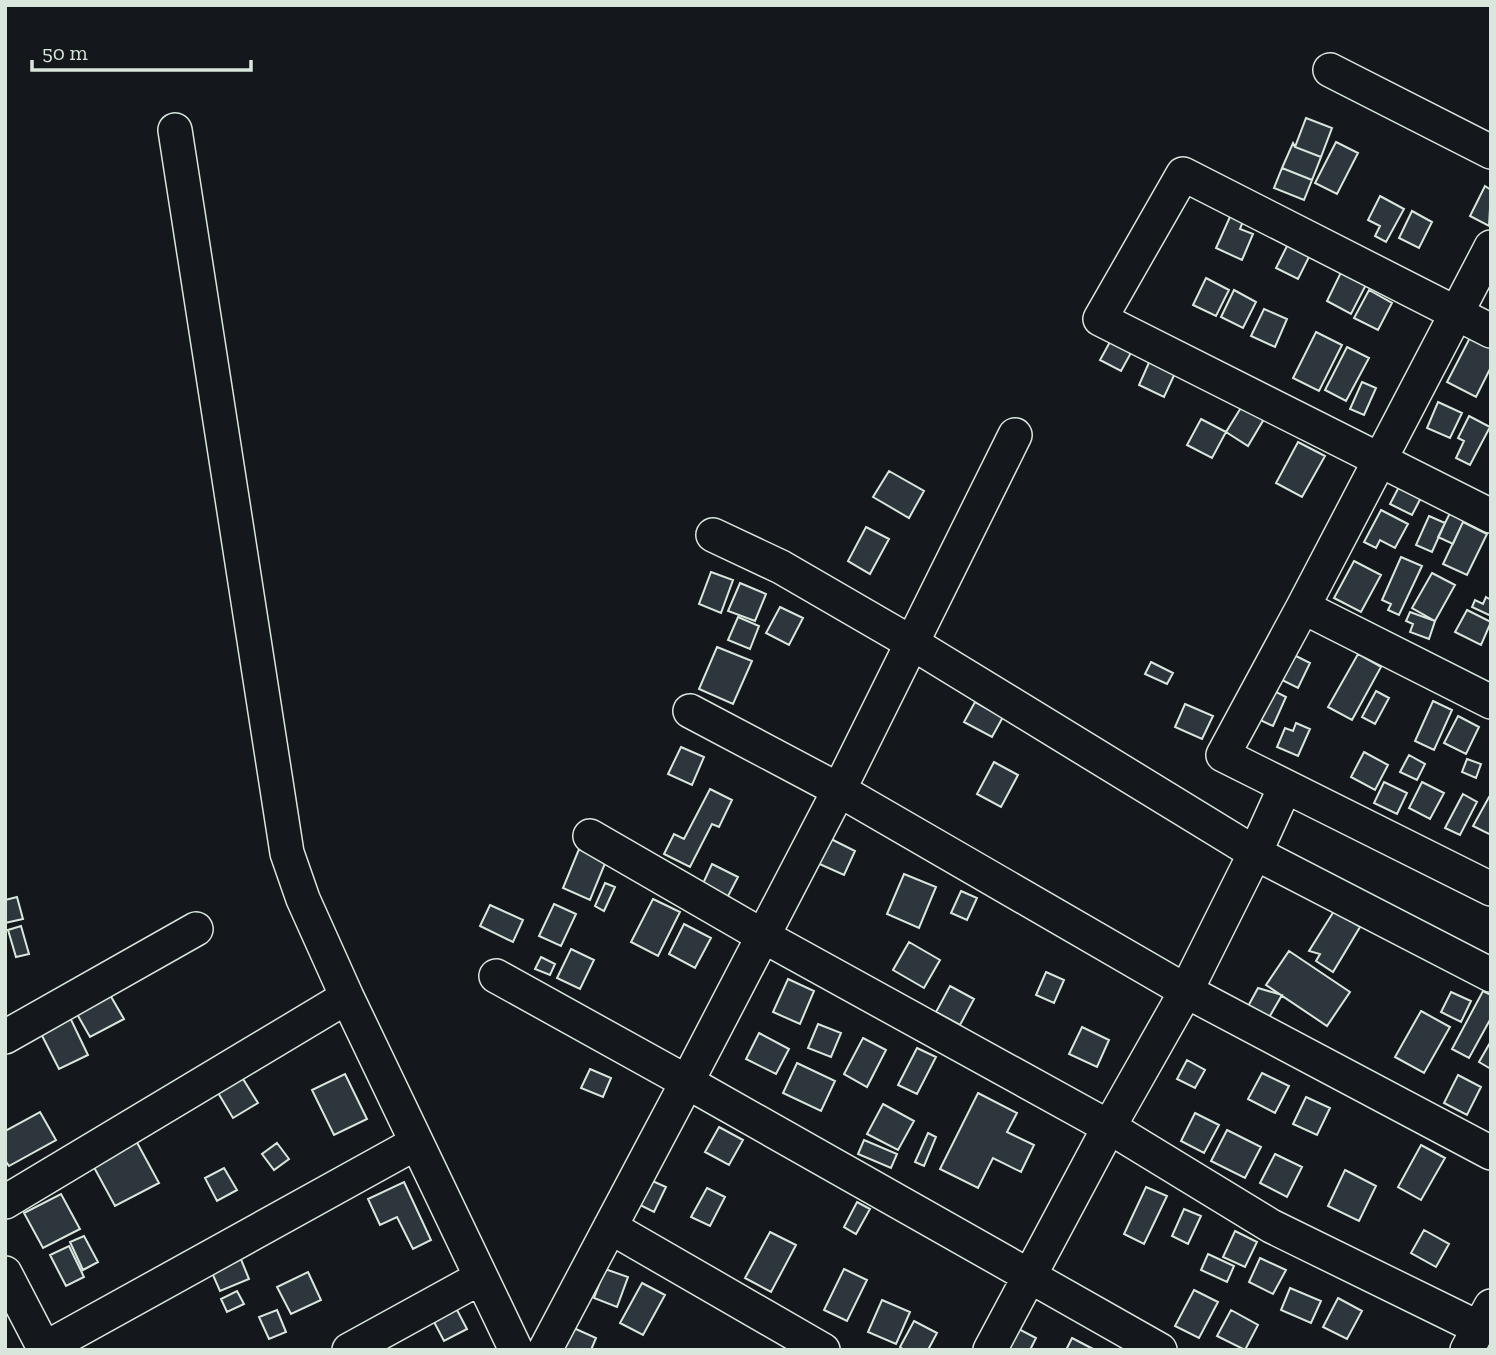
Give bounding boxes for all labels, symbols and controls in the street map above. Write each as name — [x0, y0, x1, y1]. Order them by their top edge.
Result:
scale bar — [32, 28, 250, 72]
text: 50 m — [42, 40, 88, 65]

